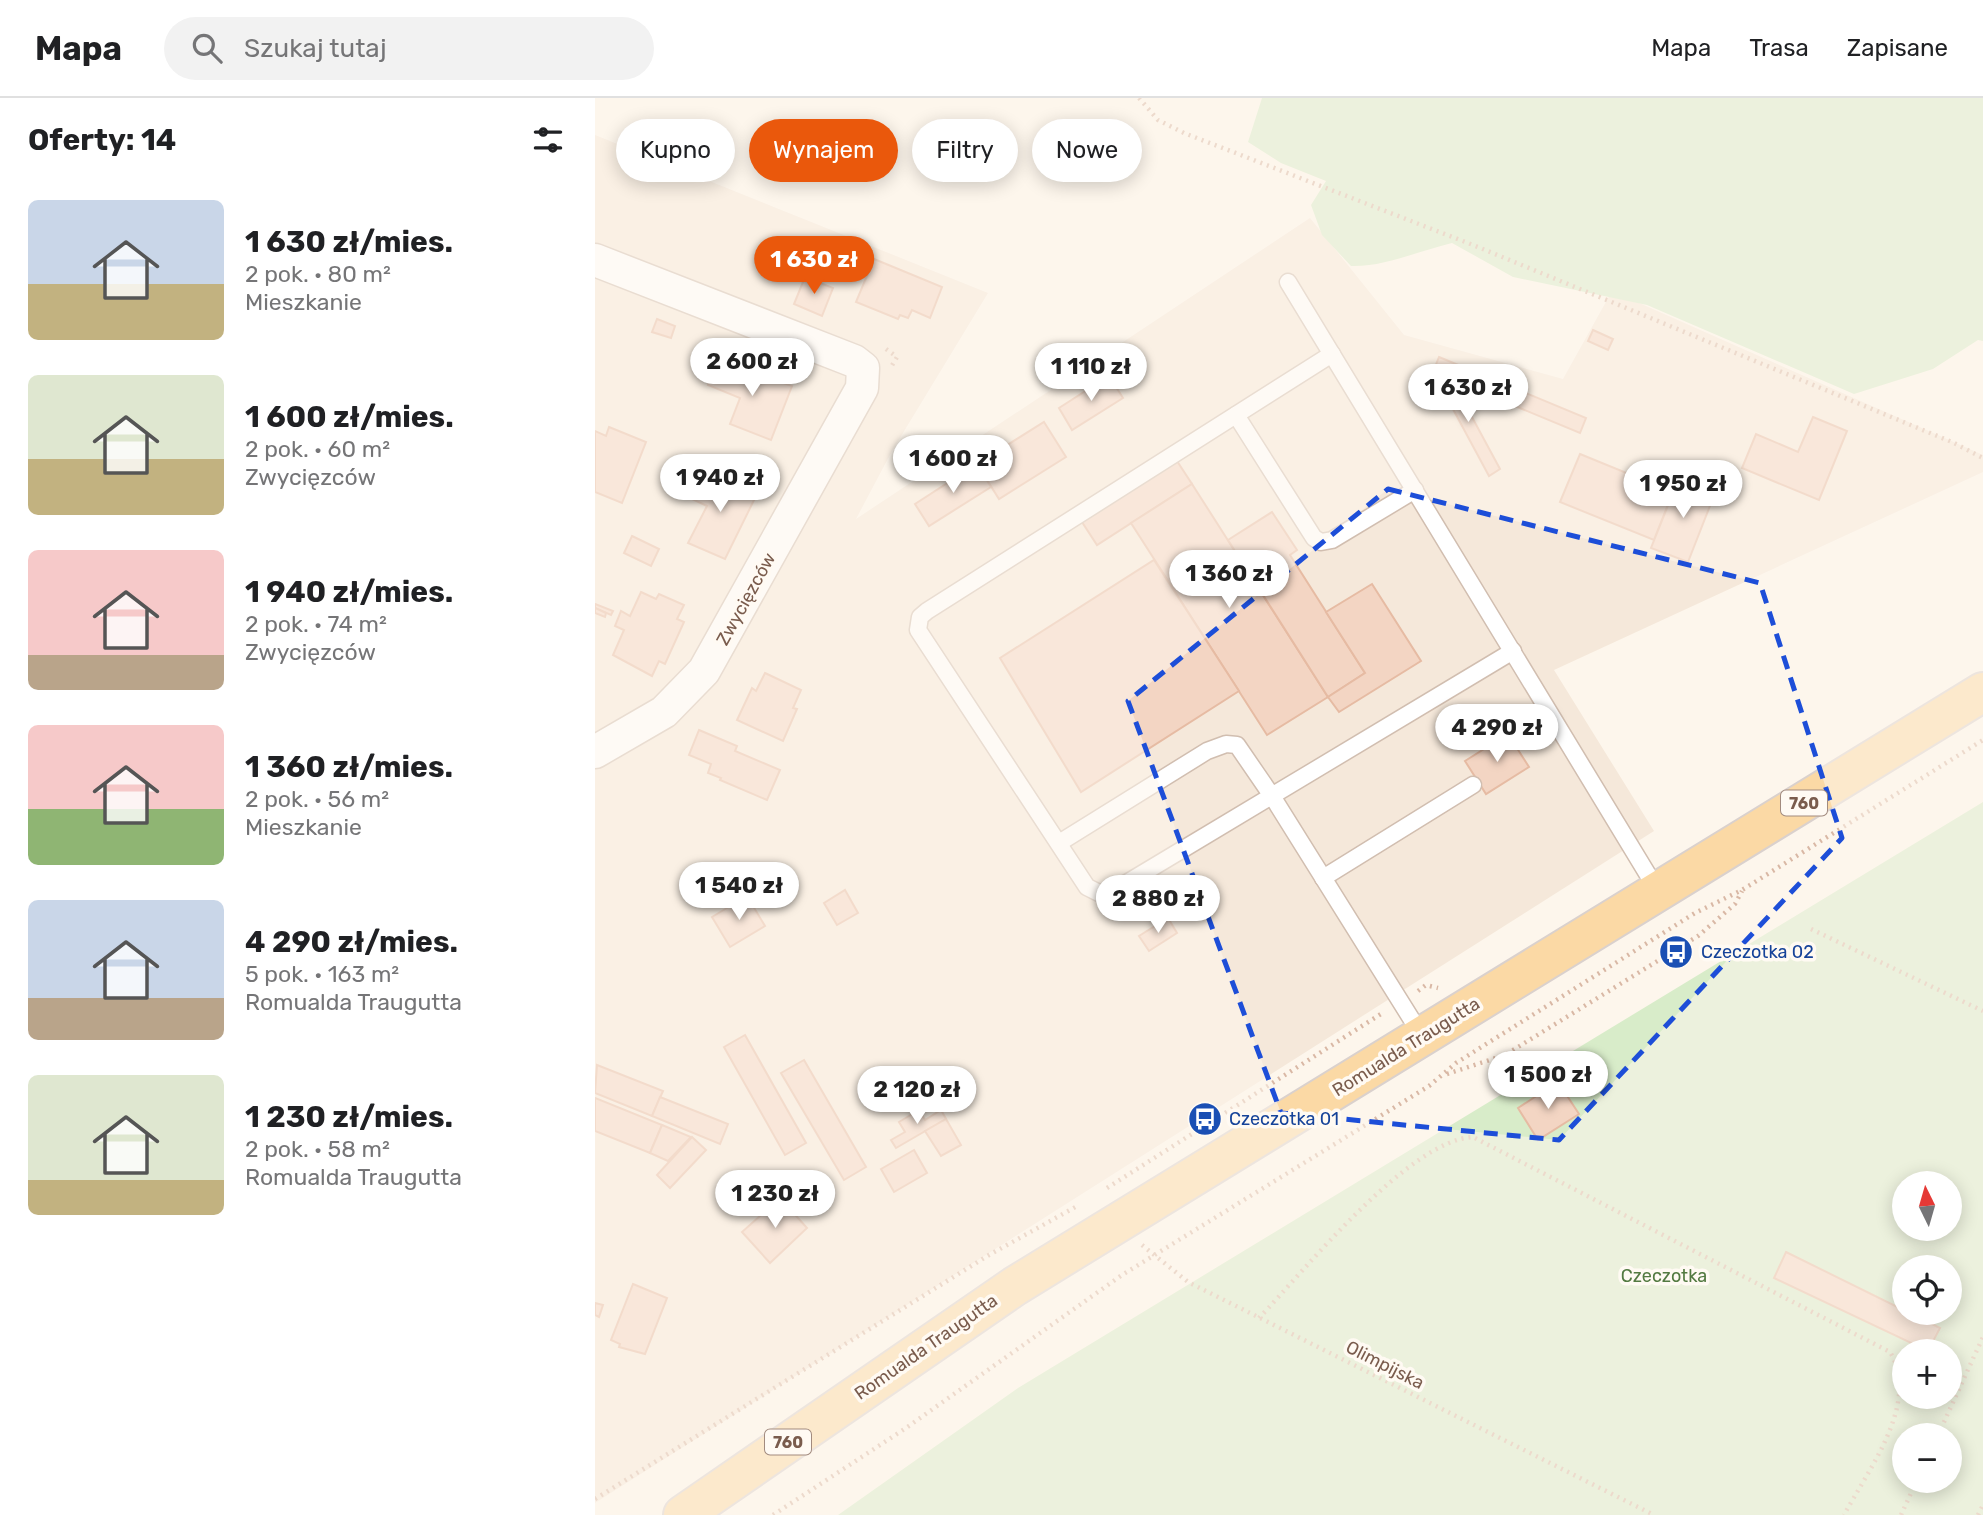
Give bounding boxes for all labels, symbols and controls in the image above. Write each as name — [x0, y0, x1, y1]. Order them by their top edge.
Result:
search box — [164, 17, 654, 80]
text: Mapa — [35, 29, 122, 68]
icon: search — [188, 29, 226, 67]
text: Szukaj tutaj — [244, 33, 387, 64]
text: Mapa — [1651, 34, 1711, 62]
text: Trasa — [1749, 34, 1809, 62]
text: Zapisane — [1847, 34, 1948, 62]
chip: Kupno — [616, 119, 735, 182]
chip: Wynajem — [749, 119, 898, 182]
chip: Filtry — [912, 119, 1018, 182]
chip: Nowe — [1032, 119, 1142, 182]
icon: filters — [529, 121, 567, 159]
text: Oferty: 14 — [28, 122, 176, 158]
text: 1 630 zł/mies. — [245, 224, 453, 260]
icon: home — [84, 228, 168, 312]
pin: 1 630 zł — [742, 236, 886, 296]
text: 1 630 zł — [770, 245, 858, 273]
text: 2 pok. · 80 m² — [245, 260, 391, 288]
text: Mieszkanie — [245, 288, 362, 316]
pin: 2 600 zł — [680, 338, 824, 398]
pin: 1 110 zł — [1019, 344, 1163, 403]
text: 2 600 zł — [706, 347, 798, 375]
text: 1 110 zł — [1051, 352, 1131, 380]
pin: 1 630 zł — [1396, 364, 1540, 424]
text: 1 630 zł — [1424, 373, 1512, 401]
text: 1 600 zł/mies. — [245, 399, 454, 435]
icon: home — [84, 403, 168, 487]
text: 2 pok. · 60 m² — [245, 435, 390, 463]
pin: 1 600 zł — [881, 436, 1025, 495]
text: 1 600 zł — [909, 444, 997, 472]
pin: 1 940 zł — [648, 454, 792, 514]
pin: 1 950 zł — [1611, 460, 1755, 520]
text: Zwycięzców — [245, 463, 376, 491]
text: 1 940 zł — [676, 463, 764, 491]
text: 1 950 zł — [1639, 469, 1727, 497]
street label: Zwycięzców — [712, 549, 780, 649]
pin: 1 360 zł — [1157, 550, 1301, 610]
text: 1 360 zł — [1185, 559, 1273, 587]
text: 1 940 zł/mies. — [245, 574, 453, 610]
icon: home — [84, 578, 168, 662]
text: 2 pok. · 74 m² — [245, 610, 387, 638]
text: Zwycięzców — [245, 638, 376, 666]
pin: 4 290 zł — [1425, 704, 1569, 764]
text: 4 290 zł — [1451, 713, 1543, 741]
text: 1 360 zł/mies. — [245, 749, 453, 785]
icon: home — [84, 753, 168, 837]
text: 2 pok. · 56 m² — [245, 785, 389, 813]
road number: 760 — [1781, 790, 1827, 816]
text: Mieszkanie — [245, 813, 362, 841]
pin: 1 540 zł — [667, 862, 811, 922]
text: 1 540 zł — [695, 871, 783, 899]
pin: 2 880 zł — [1086, 876, 1230, 935]
text: 2 880 zł — [1112, 884, 1204, 912]
text: 4 290 zł/mies. — [245, 924, 458, 960]
icon: home — [84, 928, 168, 1012]
bus stop icon: Czeczotka 02 — [1657, 933, 1695, 971]
place label: Czeczotka 02 — [1701, 941, 1814, 963]
text: 5 pok. · 163 m² — [245, 960, 399, 988]
text: Romualda Traugutta — [245, 988, 462, 1016]
street label: Romualda Traugutta — [1328, 993, 1484, 1101]
pin: 1 500 zł — [1476, 1052, 1620, 1111]
text: 1 500 zł — [1504, 1060, 1592, 1088]
pin: 2 120 zł — [845, 1066, 989, 1126]
text: 2 120 zł — [873, 1075, 961, 1103]
text: 1 230 zł/mies. — [245, 1099, 453, 1135]
bus stop icon: Czeczotka 01 — [1186, 1100, 1224, 1138]
icon: home — [84, 1103, 168, 1187]
place label: Czeczotka 01 — [1229, 1108, 1339, 1130]
text: 2 pok. · 58 m² — [245, 1135, 390, 1163]
text: Romualda Traugutta — [245, 1163, 462, 1191]
pin: 1 230 zł — [703, 1170, 847, 1230]
north arrow — [1892, 1171, 1962, 1241]
map controls — [1892, 1171, 1962, 1493]
text: 1 230 zł — [731, 1179, 819, 1207]
button: locate — [1892, 1255, 1962, 1325]
park label: Czeczotka — [1621, 1265, 1707, 1287]
street label: Romualda Traugutta — [850, 1289, 1002, 1405]
street label: Olimpijska — [1342, 1336, 1428, 1394]
button: + — [1892, 1339, 1962, 1409]
button: − — [1892, 1423, 1962, 1493]
road number: 760 — [765, 1430, 811, 1454]

